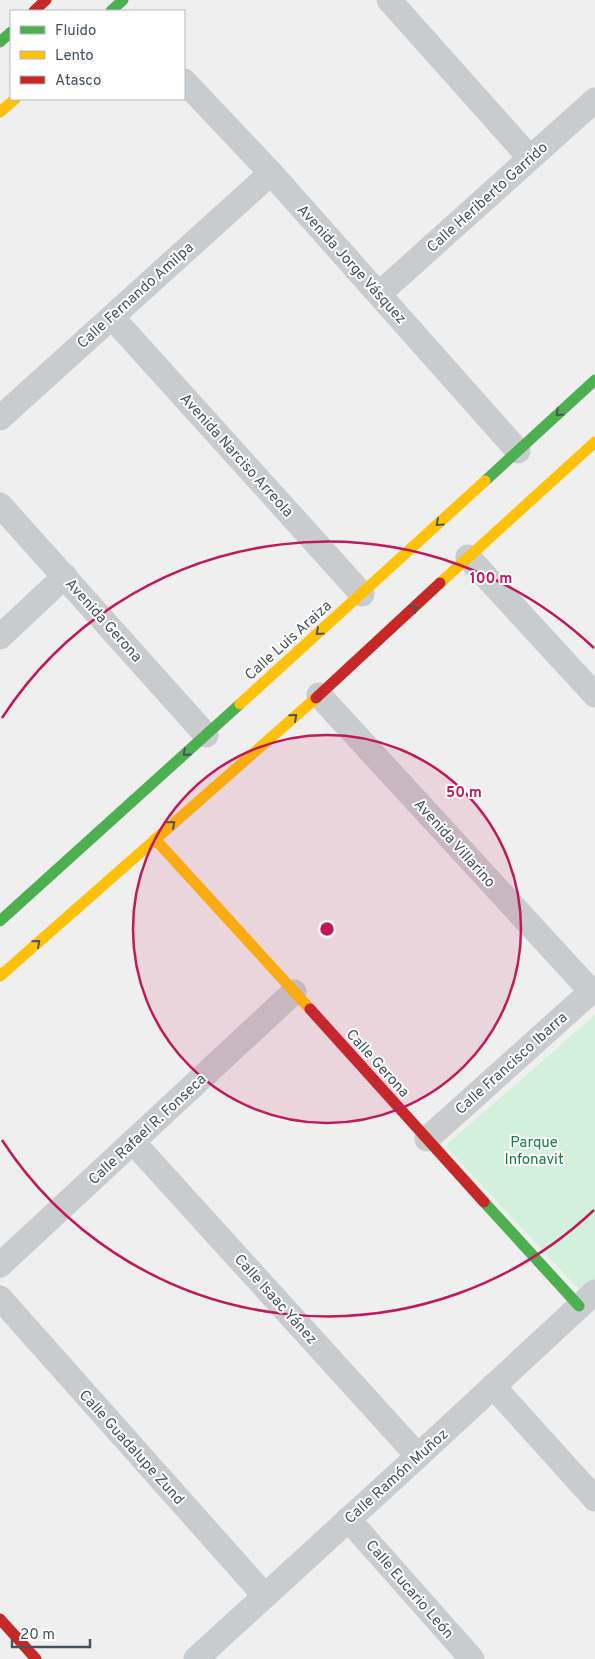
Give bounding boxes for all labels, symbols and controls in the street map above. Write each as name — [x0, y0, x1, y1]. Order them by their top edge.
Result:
legend — [10, 10, 185, 100]
text: Fluido — [55, 22, 96, 41]
text: Lento — [55, 47, 94, 66]
text: Atasco — [55, 72, 101, 91]
street label: Calle Heriberto Garrido — [424, 139, 552, 257]
street label: Avenida Jorge Vásquez — [292, 201, 410, 329]
street label: Calle Fernando Amilpa — [74, 239, 198, 354]
street label: Avenida Narciso Arreola — [175, 390, 297, 522]
one-way arrow — [556, 407, 565, 416]
one-way arrow — [436, 517, 445, 526]
text: 100 m — [470, 570, 512, 589]
street label: Avenida Gerona — [60, 575, 145, 667]
street label: Calle Luis Araiza — [242, 597, 336, 685]
one-way arrow — [408, 605, 417, 614]
one-way arrow — [316, 627, 325, 636]
one-way arrow — [288, 714, 297, 723]
one-way arrow — [183, 747, 192, 756]
text: 50 m — [446, 784, 482, 803]
street label: Avenida Villarino — [409, 796, 499, 892]
one-way arrow — [166, 821, 175, 830]
centre of rings — [318, 920, 336, 938]
one-way arrow — [31, 940, 40, 949]
street label: Calle Francisco Ibarra — [452, 1009, 572, 1120]
street label: Calle Gerona — [341, 1026, 413, 1102]
street label: Calle Rafael R. Fonseca — [85, 1070, 211, 1190]
park label: Parque Infonavit — [504, 1134, 564, 1170]
street label: Calle Isaac Yánez — [229, 1251, 320, 1349]
street label: Calle Guadalupe Zund — [74, 1386, 188, 1510]
street label: Calle Ramón Muñoz — [341, 1426, 453, 1529]
street label: Calle Eucario León — [361, 1537, 457, 1643]
scale bar — [12, 1616, 90, 1648]
text: 20 m — [20, 1626, 55, 1645]

